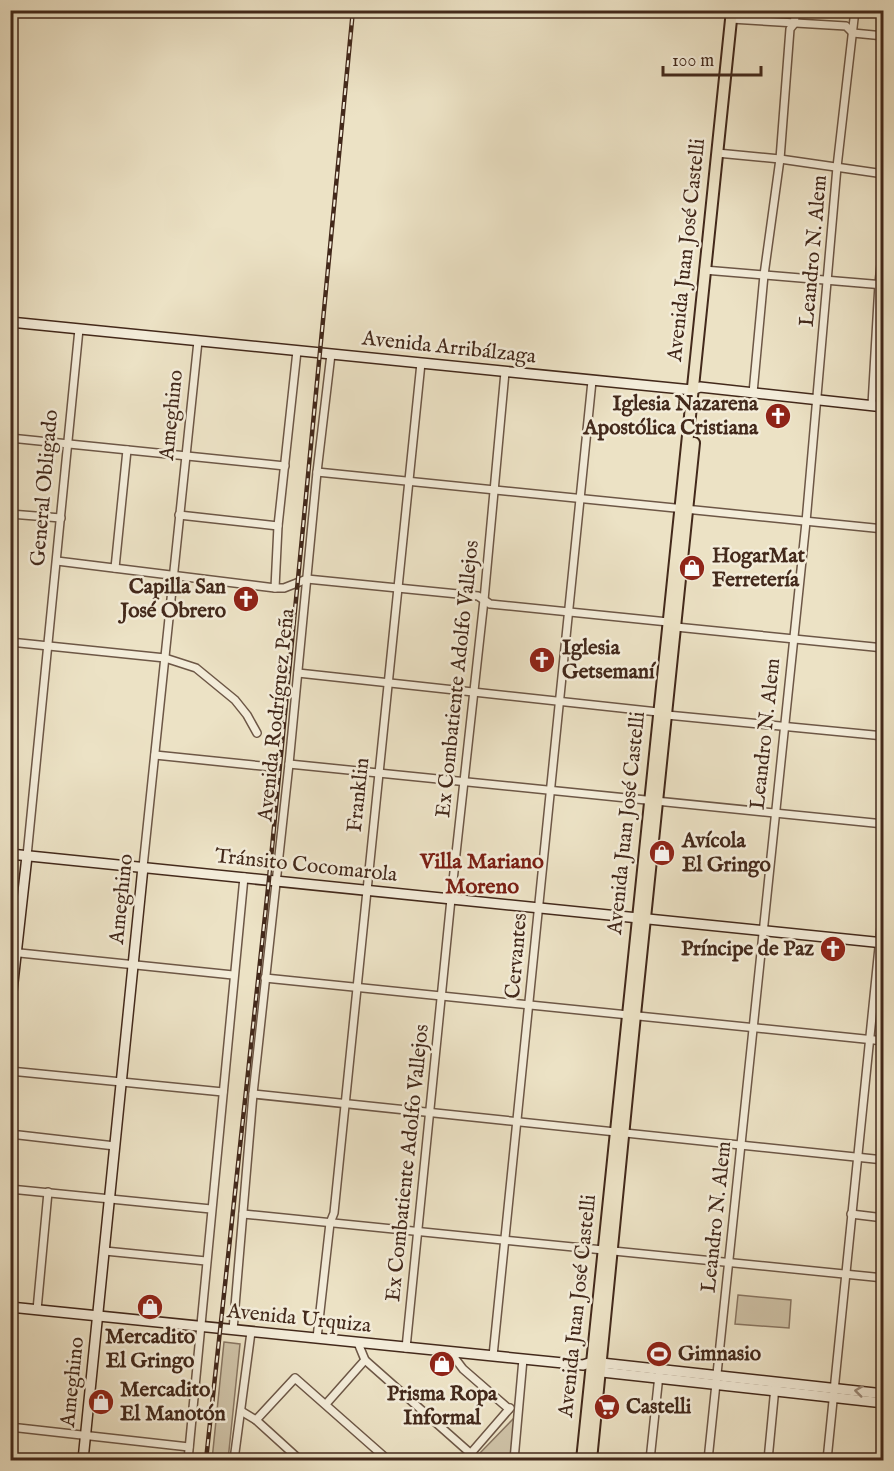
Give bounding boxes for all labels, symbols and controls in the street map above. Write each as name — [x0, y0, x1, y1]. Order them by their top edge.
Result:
scale bar — [663, 39, 760, 77]
text: 100 m — [672, 50, 714, 73]
street label: Avenida Juan José Castelli — [662, 137, 712, 364]
street label: Leandro N. Alem — [794, 174, 834, 328]
street label: Avenida Arribálzaga — [360, 325, 538, 371]
street label: Ameghino — [154, 368, 190, 463]
place label: Iglesia Nazarena Apostólica Cristiana — [583, 391, 759, 442]
church icon: Iglesia Nazarena Apostólica Cristiana — [763, 401, 793, 431]
street label: General Obligado — [25, 409, 65, 567]
street label: Ex Combatiente Adolfo Vallejos — [430, 539, 486, 819]
place label: HogarMat Ferretería — [712, 543, 806, 594]
shop icon: HogarMat Ferretería — [677, 553, 707, 583]
place label: Capilla San José Obrero — [117, 574, 227, 625]
church icon: Capilla San José Obrero — [231, 584, 261, 614]
street label: Avenida Rodríguez Peña — [252, 606, 302, 824]
place label: Iglesia Getsemaní — [562, 635, 657, 686]
church icon: Iglesia Getsemaní — [527, 645, 557, 675]
street label: Leandro N. Alem — [745, 657, 787, 811]
street label: Avenida Juan José Castelli — [602, 710, 652, 937]
street label: Franklin — [342, 756, 376, 834]
place label: Avícola El Gringo — [681, 828, 771, 879]
shop icon: Avícola El Gringo — [647, 838, 677, 868]
street label: Tránsito Cocomarola — [213, 843, 400, 889]
district label: Villa Mariano Moreno — [419, 848, 544, 901]
street label: Ameghino — [104, 852, 140, 947]
street label: Cervantes — [500, 912, 534, 1000]
church icon: Príncipe de Paz — [818, 934, 848, 964]
place label: Príncipe de Paz — [681, 936, 814, 963]
street label: Ex Combatiente Adolfo Vallejos — [380, 1023, 436, 1303]
street label: Leandro N. Alem — [696, 1140, 738, 1294]
street label: Avenida Juan José Castelli — [553, 1193, 603, 1420]
shop icon: Mercadito El Gringo — [135, 1292, 165, 1322]
street label: Avenida Urquiza — [225, 1298, 373, 1340]
place label: Mercadito El Gringo — [105, 1324, 196, 1375]
street label: Ameghino — [55, 1335, 91, 1430]
sports icon: Gimnasio — [644, 1339, 674, 1369]
place label: Gimnasio — [678, 1341, 762, 1368]
shop icon: Prisma Ropa Informal — [427, 1349, 457, 1379]
place label: Mercadito El Manotón — [120, 1377, 226, 1428]
place label: Prisma Ropa Informal — [387, 1381, 498, 1432]
one-way arrow — [854, 1385, 864, 1398]
shop icon: Mercadito El Manotón — [86, 1387, 116, 1417]
supermarket icon: Castelli — [592, 1392, 622, 1422]
place label: Castelli — [626, 1394, 692, 1421]

